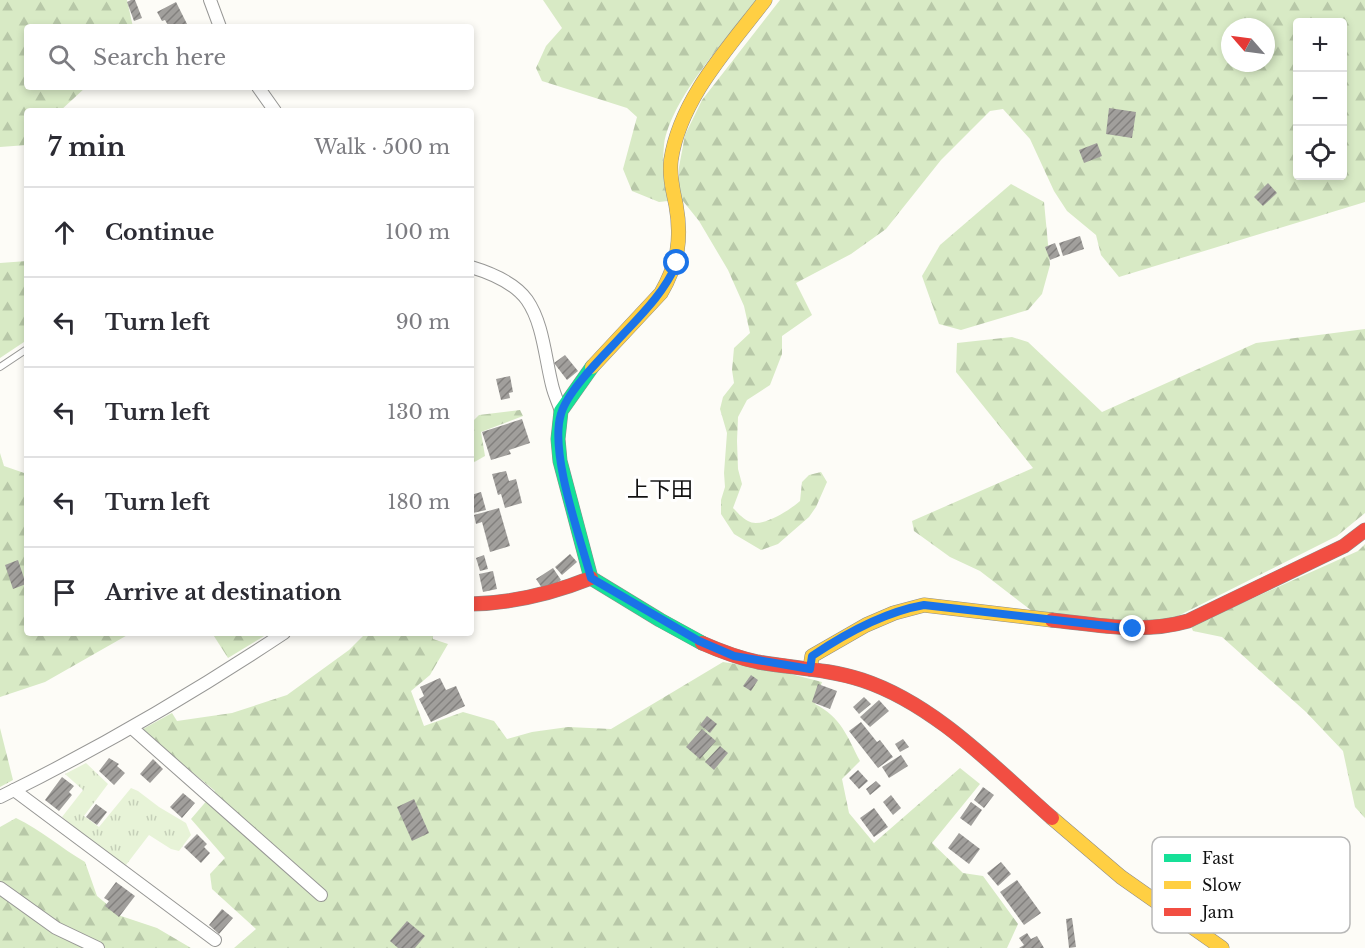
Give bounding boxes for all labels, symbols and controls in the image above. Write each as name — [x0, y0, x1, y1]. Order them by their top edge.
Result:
north arrow — [1221, 18, 1275, 72]
map controls — [1293, 18, 1347, 180]
button: + — [1293, 18, 1347, 72]
search box — [24, 24, 474, 90]
icon: search — [45, 41, 78, 74]
text: Search here — [93, 44, 226, 71]
button: − — [1293, 72, 1347, 126]
button: locate — [1293, 126, 1347, 180]
text: 7 min — [48, 131, 125, 163]
text: Walk · 500 m — [314, 135, 450, 159]
icon: ahead — [48, 216, 81, 249]
text: Continue — [105, 219, 214, 246]
text: 100 m — [385, 220, 450, 244]
route start — [663, 249, 689, 275]
icon: left — [48, 306, 81, 339]
text: Turn left — [105, 309, 210, 336]
text: 90 m — [396, 310, 450, 334]
icon: left — [48, 396, 81, 429]
text: Turn left — [105, 399, 210, 426]
text: 130 m — [387, 400, 450, 424]
district label: 上下田 — [627, 476, 693, 503]
icon: left — [48, 486, 81, 519]
text: Turn left — [105, 489, 210, 516]
text: 180 m — [387, 490, 450, 514]
icon: arrive — [48, 576, 81, 609]
text: Arrive at destination — [105, 579, 342, 606]
route end — [1119, 615, 1145, 641]
legend — [1152, 837, 1350, 933]
text: Fast — [1202, 848, 1234, 868]
text: Slow — [1202, 875, 1242, 895]
text: Jam — [1200, 902, 1234, 922]

